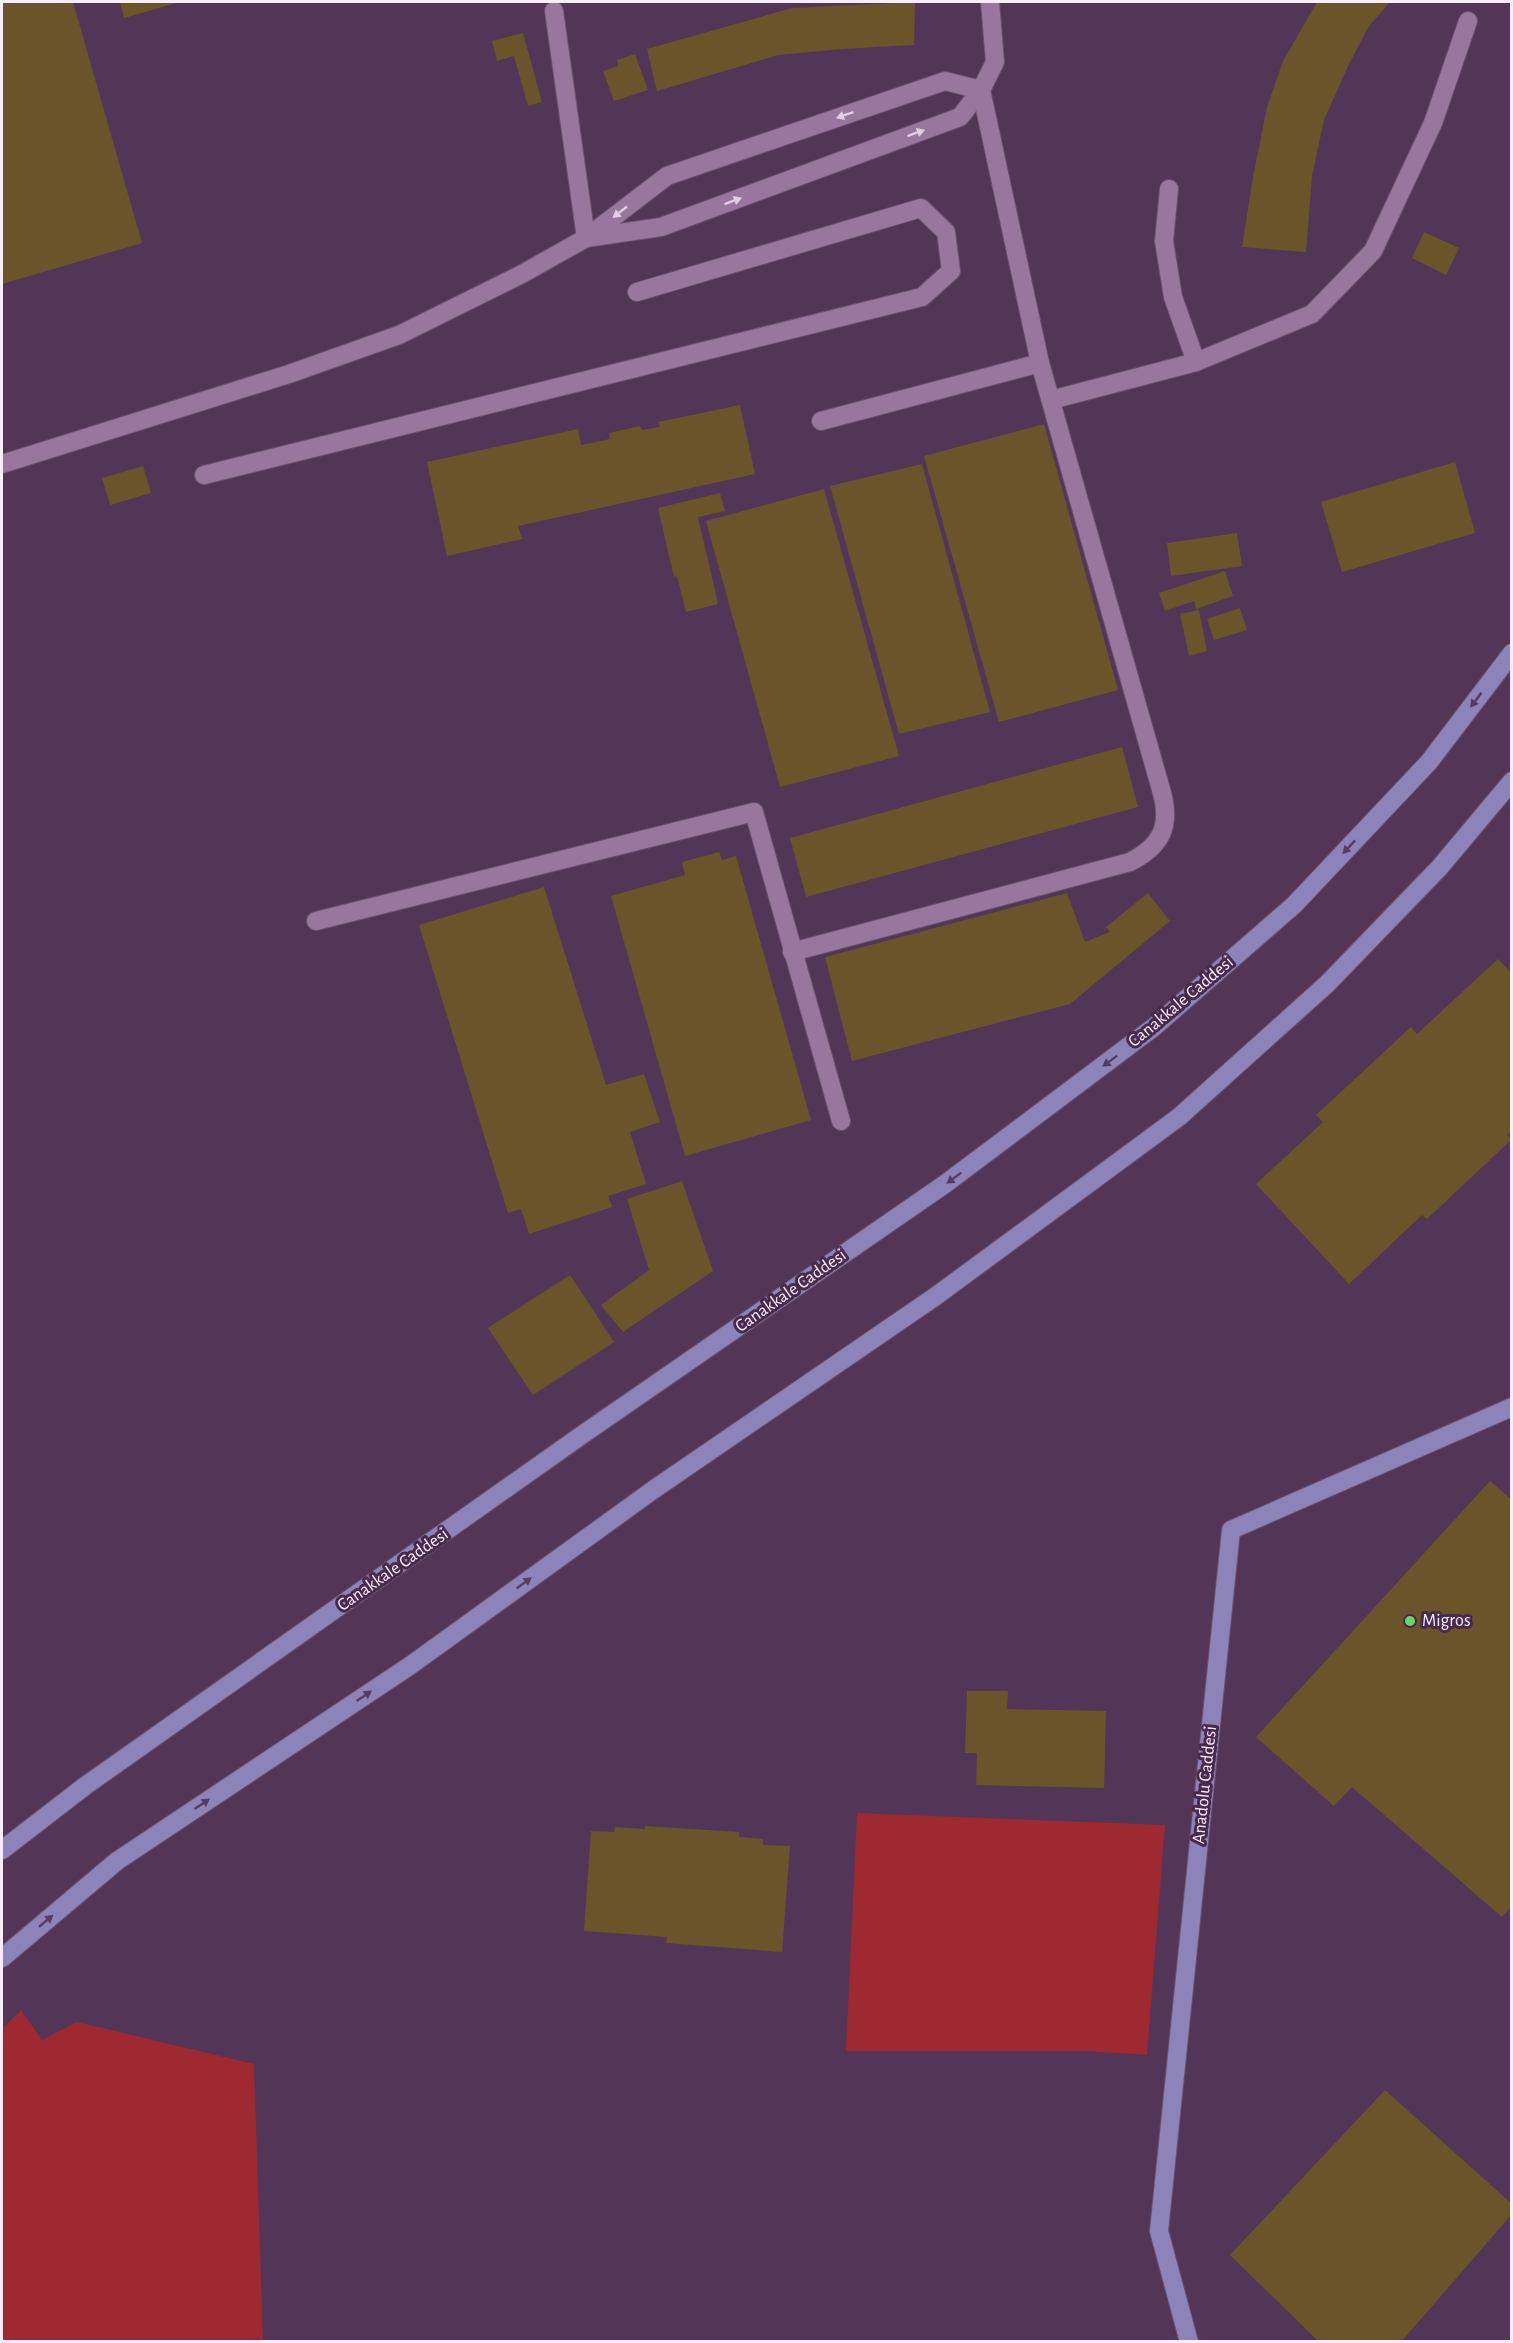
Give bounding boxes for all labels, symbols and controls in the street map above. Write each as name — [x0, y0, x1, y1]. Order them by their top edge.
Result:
one-way arrow — [836, 111, 854, 121]
one-way arrow — [907, 128, 925, 138]
one-way arrow — [724, 196, 742, 205]
one-way arrow — [613, 206, 628, 218]
one-way arrow — [1470, 692, 1482, 708]
one-way arrow — [1342, 840, 1356, 855]
street label: Canakkale Caddesi — [1125, 953, 1237, 1051]
one-way arrow — [1102, 1054, 1117, 1066]
one-way arrow — [946, 1171, 961, 1183]
street label: Canakkale Caddesi — [732, 1246, 850, 1336]
street label: Canakkale Caddesi — [334, 1525, 452, 1615]
one-way arrow — [516, 1578, 531, 1590]
place label: Migros — [1422, 1612, 1471, 1630]
marker: Migros — [1403, 1614, 1417, 1628]
one-way arrow — [356, 1690, 372, 1702]
street label: Anadolu Caddesi — [1190, 1725, 1220, 1845]
one-way arrow — [194, 1799, 210, 1810]
one-way arrow — [38, 1914, 54, 1927]

